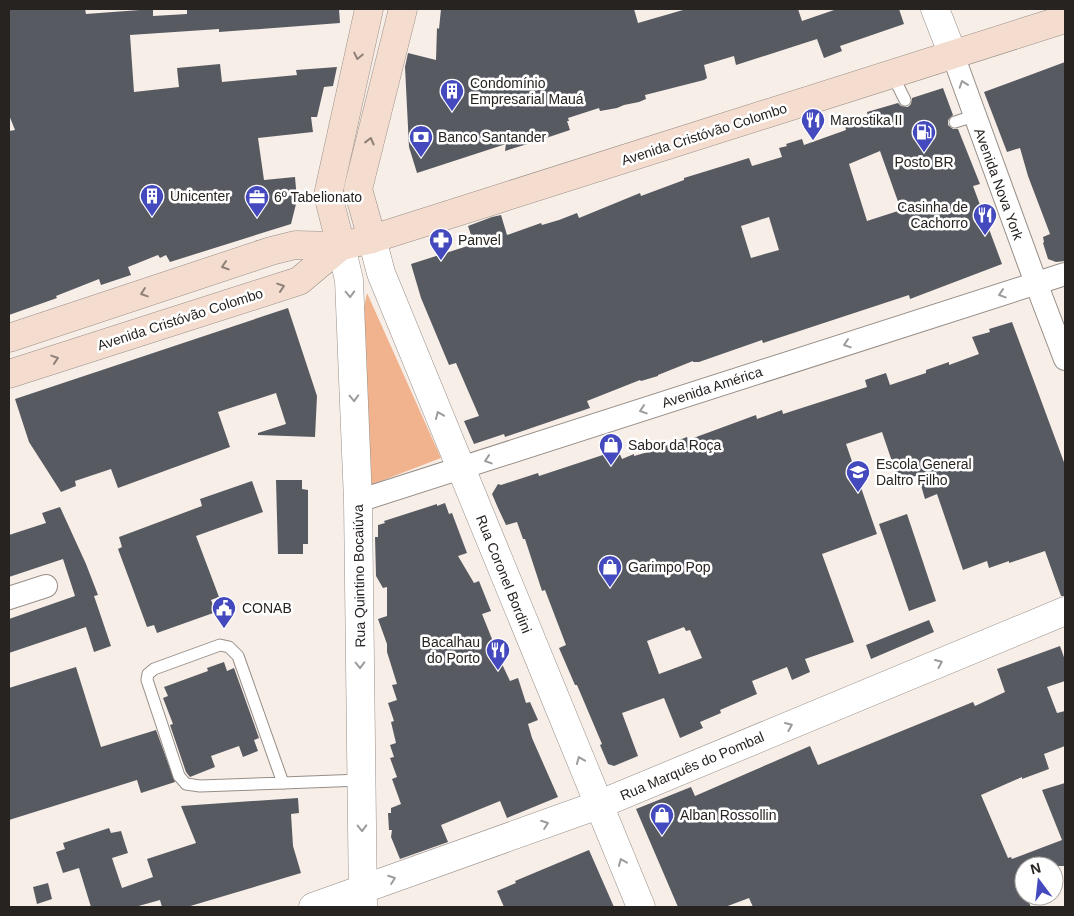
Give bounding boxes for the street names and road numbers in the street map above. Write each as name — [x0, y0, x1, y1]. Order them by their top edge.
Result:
street label: Avenida Cristóvão Colombo — [619, 100, 789, 168]
street label: Avenida Nova York — [971, 126, 1027, 243]
street label: Avenida Cristóvão Colombo — [95, 285, 265, 353]
street label: Avenida América — [660, 363, 765, 411]
street label: Rua Quintino Bocaiúva — [350, 504, 368, 648]
street label: Rua Coronel Bordini — [473, 513, 535, 635]
street label: Rua Marquês do Pombal — [618, 728, 766, 804]

